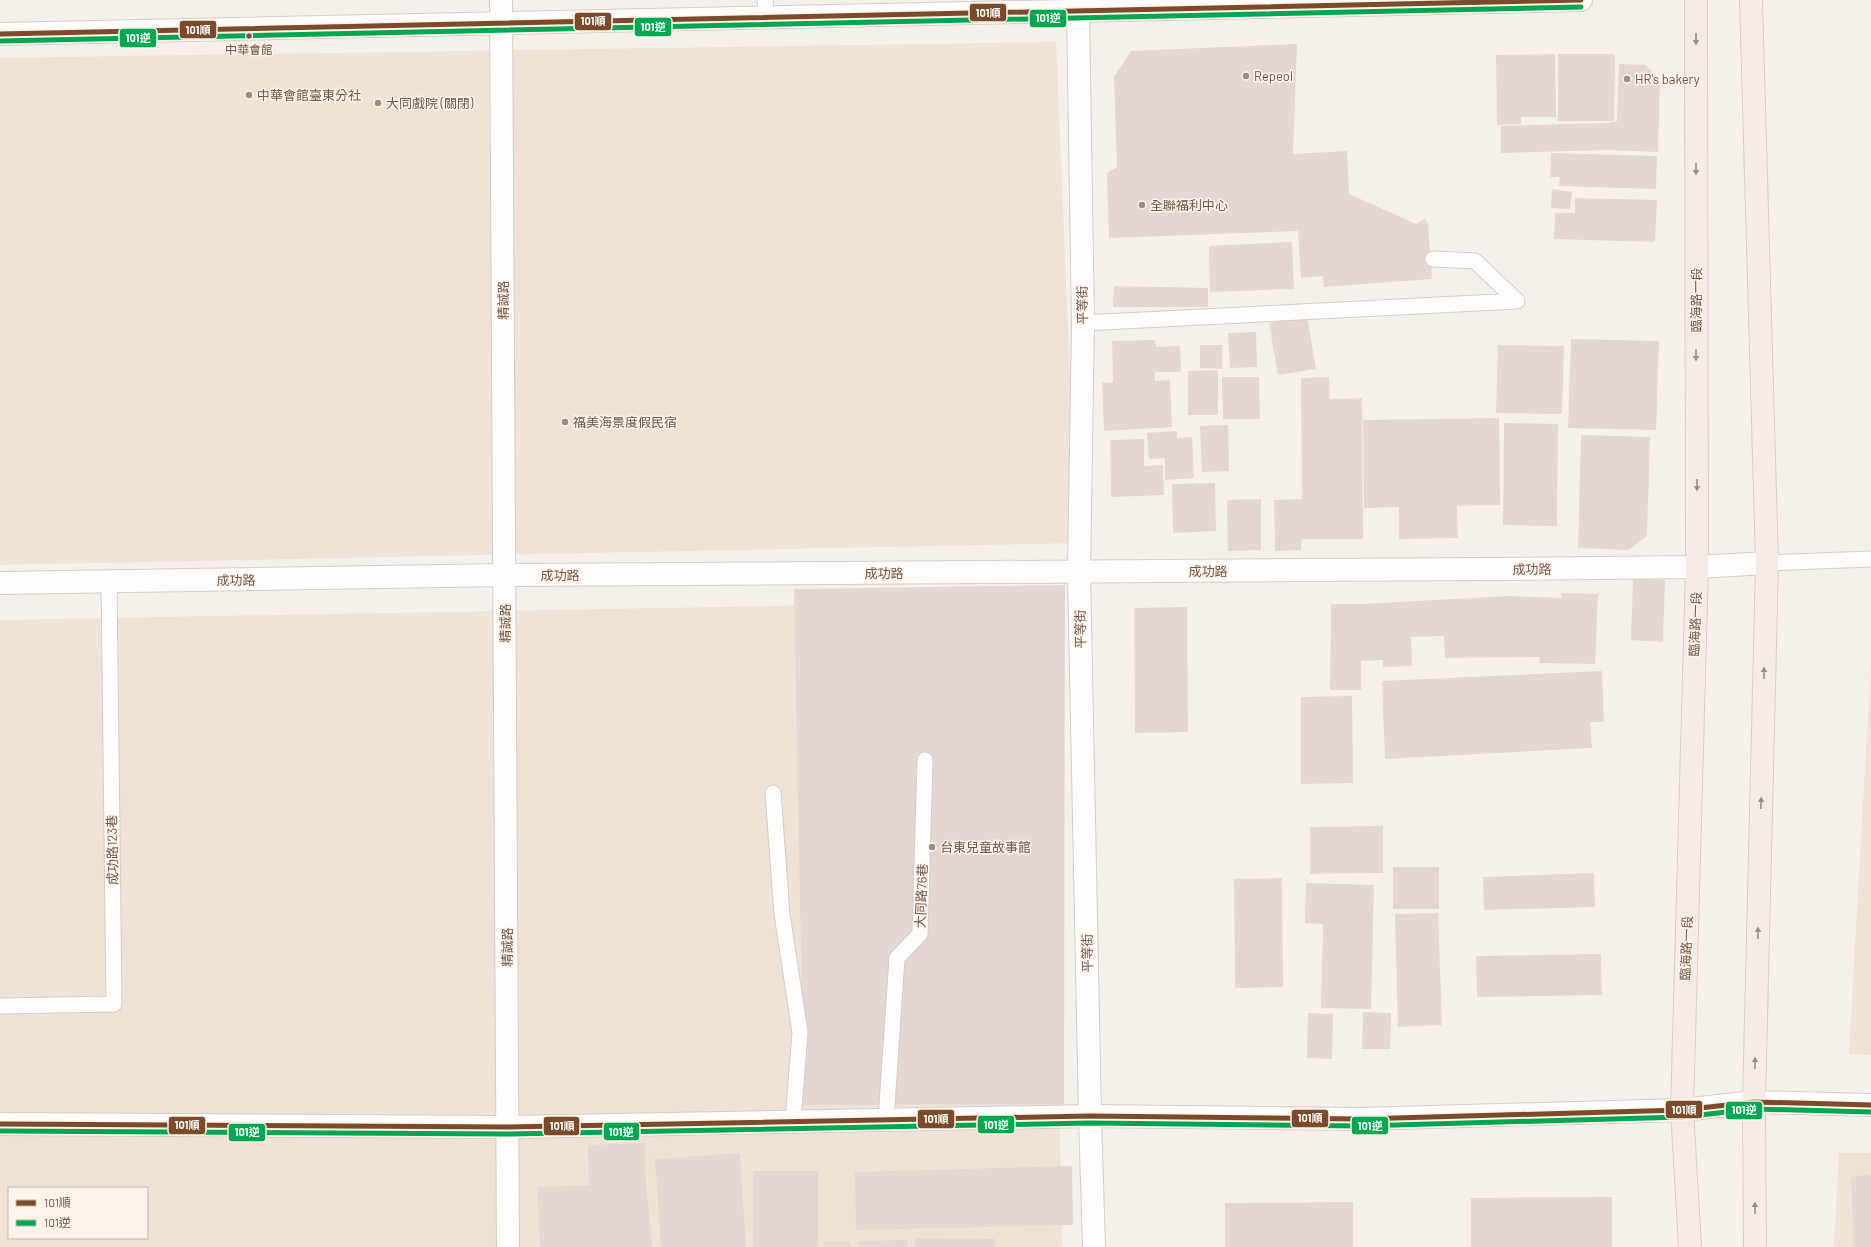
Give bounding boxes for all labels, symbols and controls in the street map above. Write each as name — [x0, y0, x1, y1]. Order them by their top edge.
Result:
line badge: 101順 — [969, 3, 1007, 22]
text: 101順 — [976, 6, 1000, 19]
line badge: 101逆 — [1029, 9, 1067, 28]
text: 101逆 — [1036, 11, 1061, 24]
line badge: 101順 — [574, 12, 612, 31]
text: 101順 — [581, 14, 605, 27]
line badge: 101逆 — [634, 17, 672, 37]
line badge: 101順 — [179, 20, 217, 39]
text: 101逆 — [641, 20, 666, 33]
text: 101順 — [186, 23, 210, 36]
line badge: 101逆 — [119, 28, 157, 48]
text: 101逆 — [126, 31, 151, 44]
marker: 中華會館 — [244, 31, 254, 41]
one-way arrow — [1693, 33, 1699, 46]
place label: 中華會館 — [225, 42, 273, 56]
place label: Repeol — [1254, 68, 1293, 84]
marker: Repeol — [1241, 71, 1251, 81]
place label: HR's bakery — [1635, 71, 1700, 87]
marker: HR's bakery — [1622, 74, 1632, 84]
place label: 中華會館臺東分社 — [257, 87, 361, 103]
marker: 中華會館臺東分社 — [244, 90, 254, 100]
place label: 大同戲院 (關閉) — [386, 95, 474, 111]
marker: 大同戲院 (關閉) — [373, 98, 383, 108]
one-way arrow — [1693, 163, 1699, 176]
place label: 全聯福利中心 — [1150, 197, 1228, 213]
marker: 全聯福利中心 — [1137, 200, 1147, 210]
street label: 臨海路一段 — [1688, 267, 1704, 333]
street label: 精誠路 — [495, 280, 511, 320]
street label: 平等街 — [1074, 285, 1090, 325]
one-way arrow — [1693, 349, 1700, 361]
place label: 福美海景度假民宿 — [573, 414, 677, 430]
marker: 福美海景度假民宿 — [560, 417, 570, 427]
one-way arrow — [1694, 479, 1700, 492]
street label: 成功路 — [1512, 561, 1552, 577]
street label: 成功路 — [1188, 563, 1228, 579]
street label: 成功路 — [864, 565, 904, 581]
street label: 成功路 — [540, 567, 580, 583]
street label: 成功路 — [216, 572, 256, 588]
street label: 臨海路一段 — [1686, 591, 1704, 657]
street label: 精誠路 — [497, 603, 513, 643]
street label: 平等街 — [1072, 609, 1088, 649]
one-way arrow — [1761, 666, 1767, 679]
one-way arrow — [1758, 796, 1764, 809]
street label: 成功路123巷 — [103, 815, 121, 885]
place label: 台東兒童故事館 — [940, 839, 1031, 855]
marker: 台東兒童故事館 — [927, 842, 937, 852]
street label: 大同路76巷 — [912, 863, 930, 929]
street label: 臨海路一段 — [1677, 915, 1695, 981]
one-way arrow — [1755, 926, 1761, 939]
street label: 精誠路 — [499, 927, 515, 967]
street label: 平等街 — [1079, 933, 1095, 973]
one-way arrow — [1751, 1057, 1758, 1069]
line badge: 101順 — [1665, 1100, 1703, 1119]
line badge: 101逆 — [1725, 1101, 1763, 1120]
text: 101順 — [1672, 1103, 1696, 1116]
text: 101逆 — [1732, 1103, 1757, 1116]
line badge: 101順 — [917, 1109, 955, 1129]
line badge: 101順 — [1291, 1109, 1329, 1128]
text: 101順 — [1298, 1111, 1322, 1124]
text: 101順 — [924, 1112, 948, 1125]
line badge: 101逆 — [977, 1115, 1015, 1134]
line badge: 101順 — [168, 1116, 206, 1135]
line badge: 101順 — [543, 1116, 580, 1136]
line badge: 101逆 — [1351, 1116, 1389, 1135]
text: 101順 — [175, 1118, 199, 1131]
text: 101逆 — [984, 1118, 1009, 1131]
text: 101順 — [550, 1119, 574, 1132]
text: 101逆 — [1358, 1119, 1383, 1132]
line badge: 101逆 — [603, 1122, 640, 1141]
line badge: 101逆 — [228, 1123, 266, 1142]
text: 101逆 — [235, 1125, 260, 1138]
text: 101逆 — [609, 1125, 634, 1138]
legend — [8, 1187, 148, 1239]
text: 101順 — [44, 1195, 71, 1209]
one-way arrow — [1752, 1201, 1758, 1214]
text: 101逆 — [44, 1215, 71, 1229]

